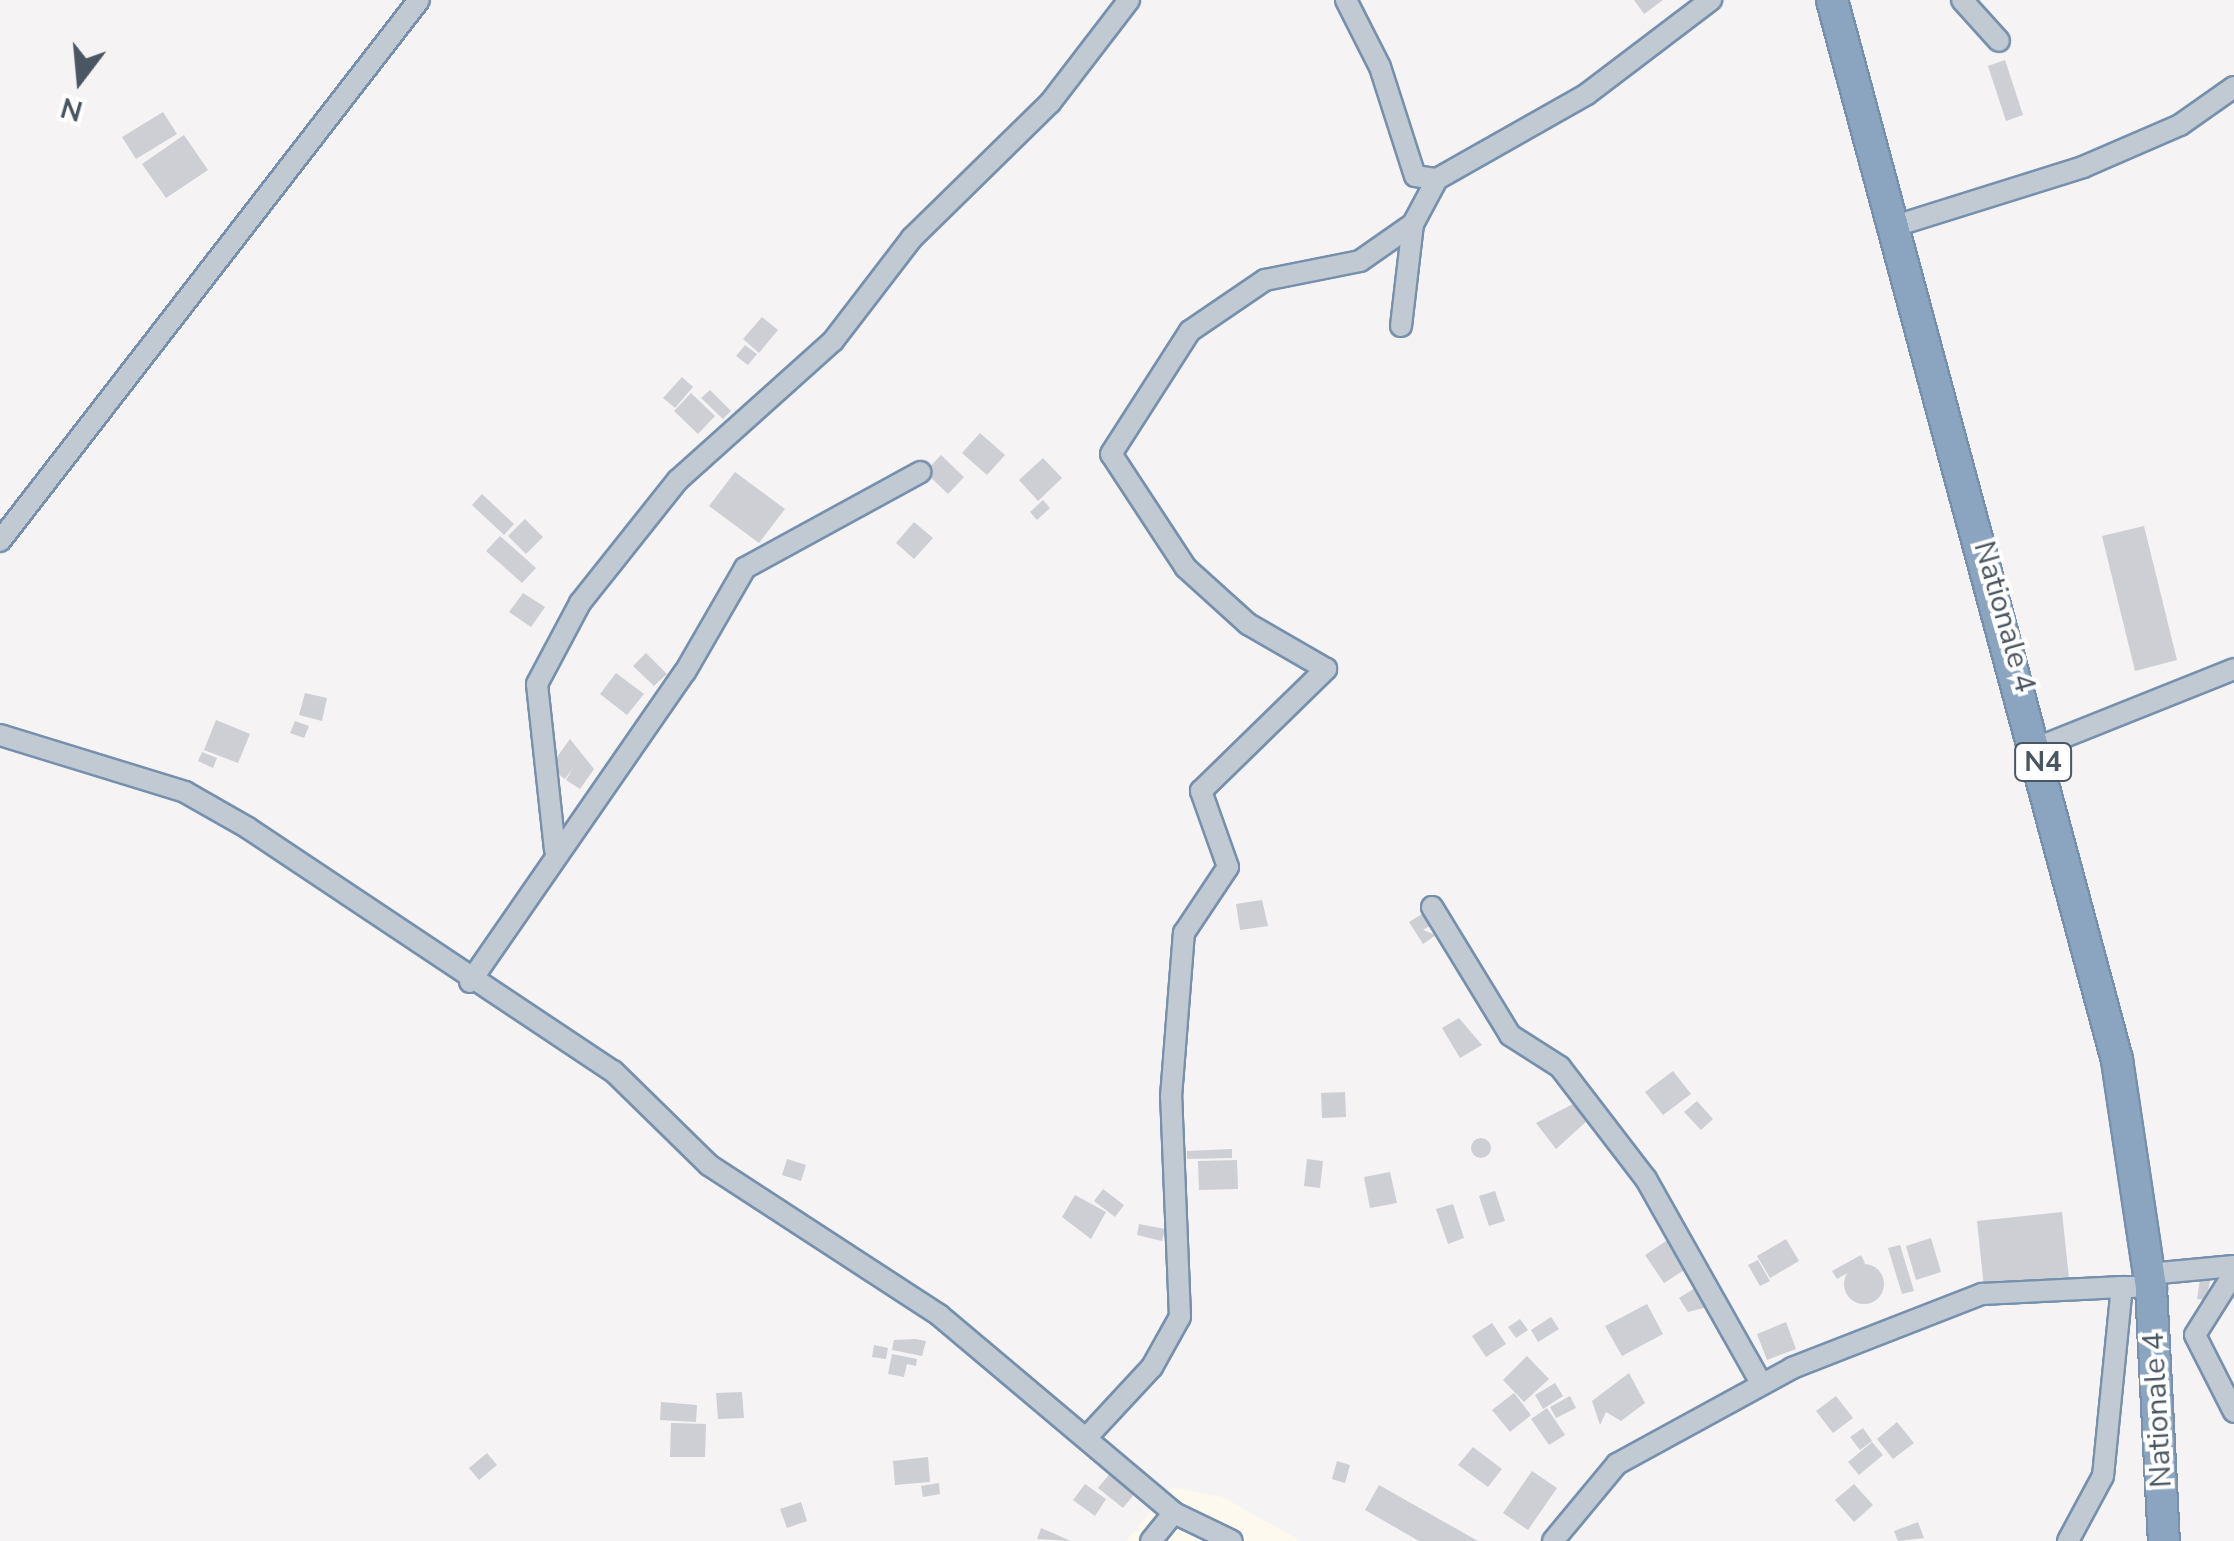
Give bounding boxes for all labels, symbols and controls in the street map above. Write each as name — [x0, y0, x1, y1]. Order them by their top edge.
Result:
north arrow — [30, 30, 130, 130]
text: N — [56, 88, 87, 130]
street label: Nationale 4 — [1965, 537, 2043, 697]
road number: N4 — [2013, 739, 2073, 785]
street label: Nationale 4 — [2136, 1331, 2180, 1489]

